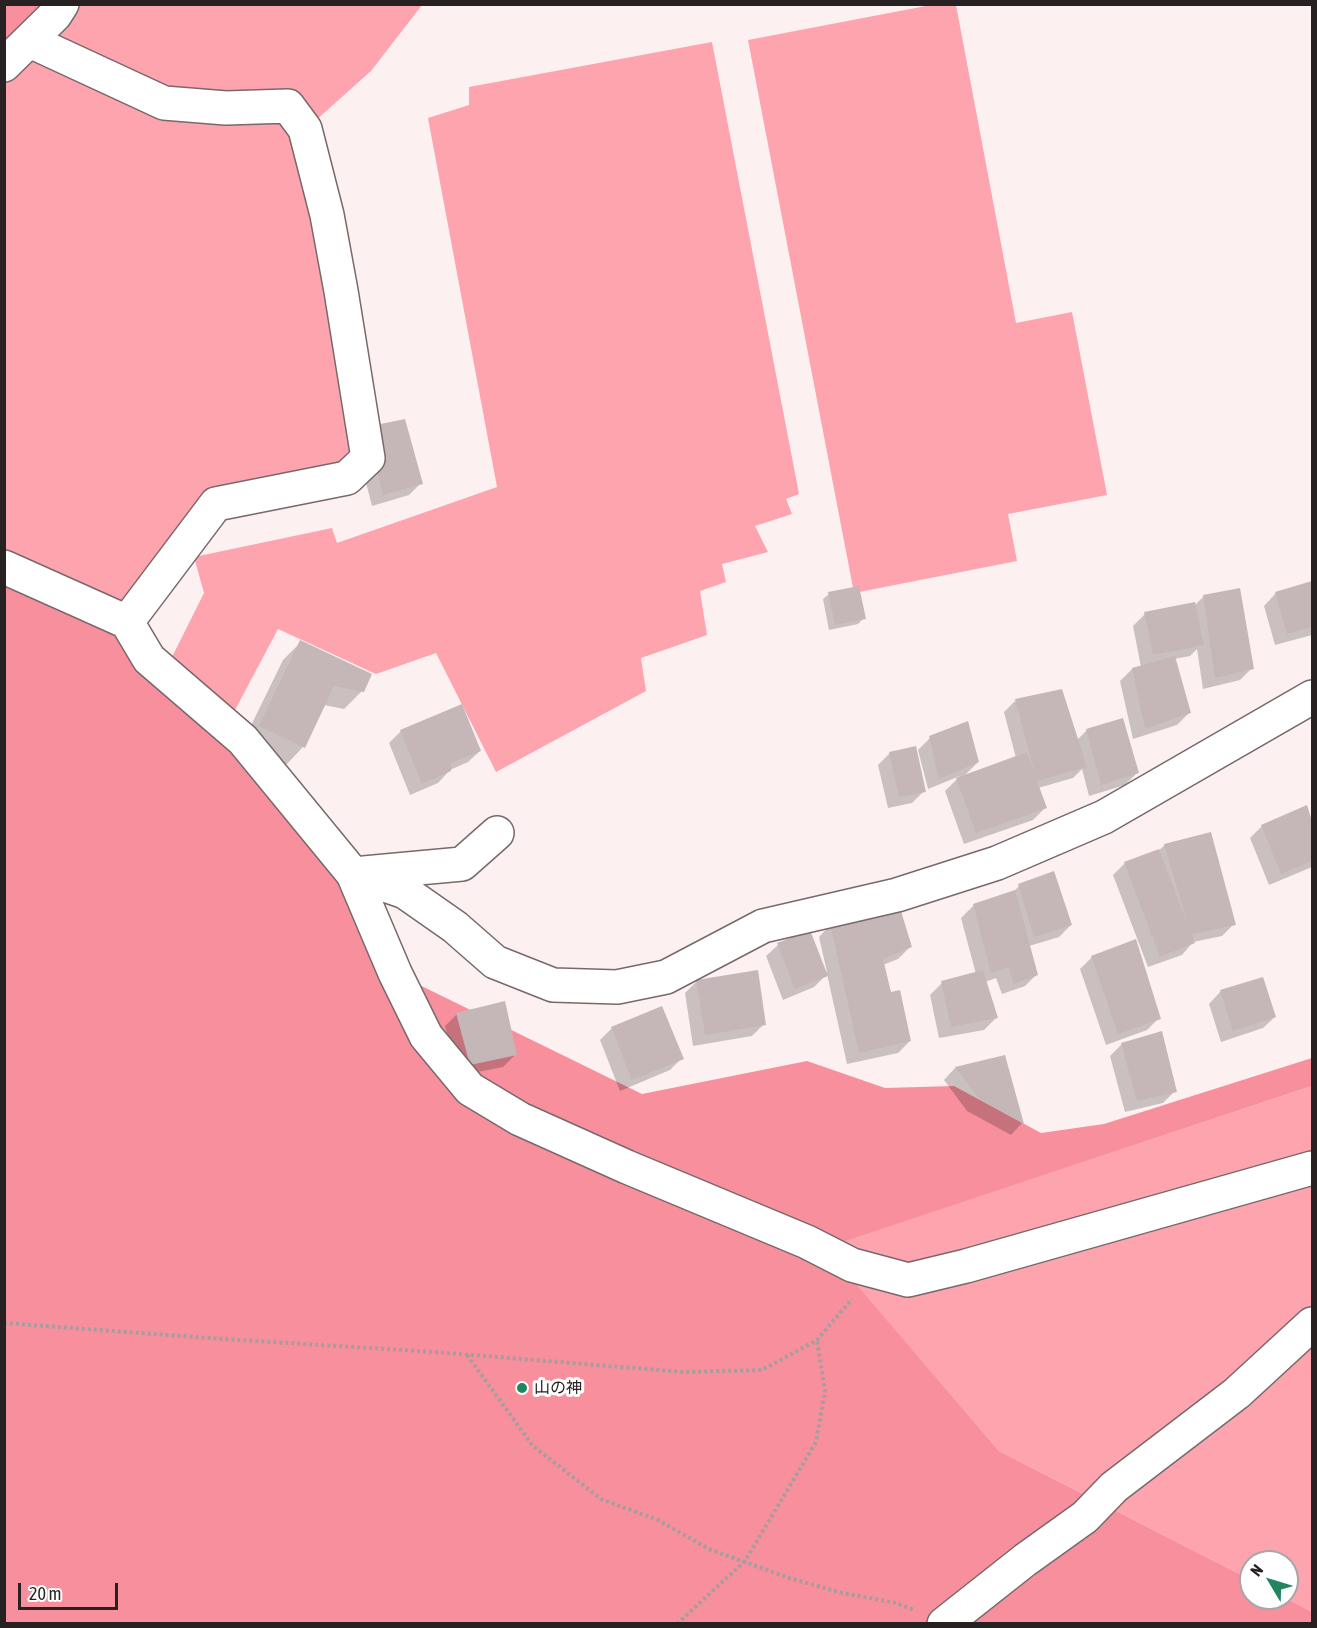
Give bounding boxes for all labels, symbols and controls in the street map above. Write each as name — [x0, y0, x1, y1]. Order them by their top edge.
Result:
place label: 山の神 — [534, 1378, 582, 1398]
marker: 山の神 — [515, 1381, 529, 1395]
north arrow — [1239, 1550, 1299, 1610]
text: N — [1246, 1561, 1266, 1579]
scale bar — [21, 1571, 122, 1609]
text: 20 m — [29, 1583, 61, 1604]

